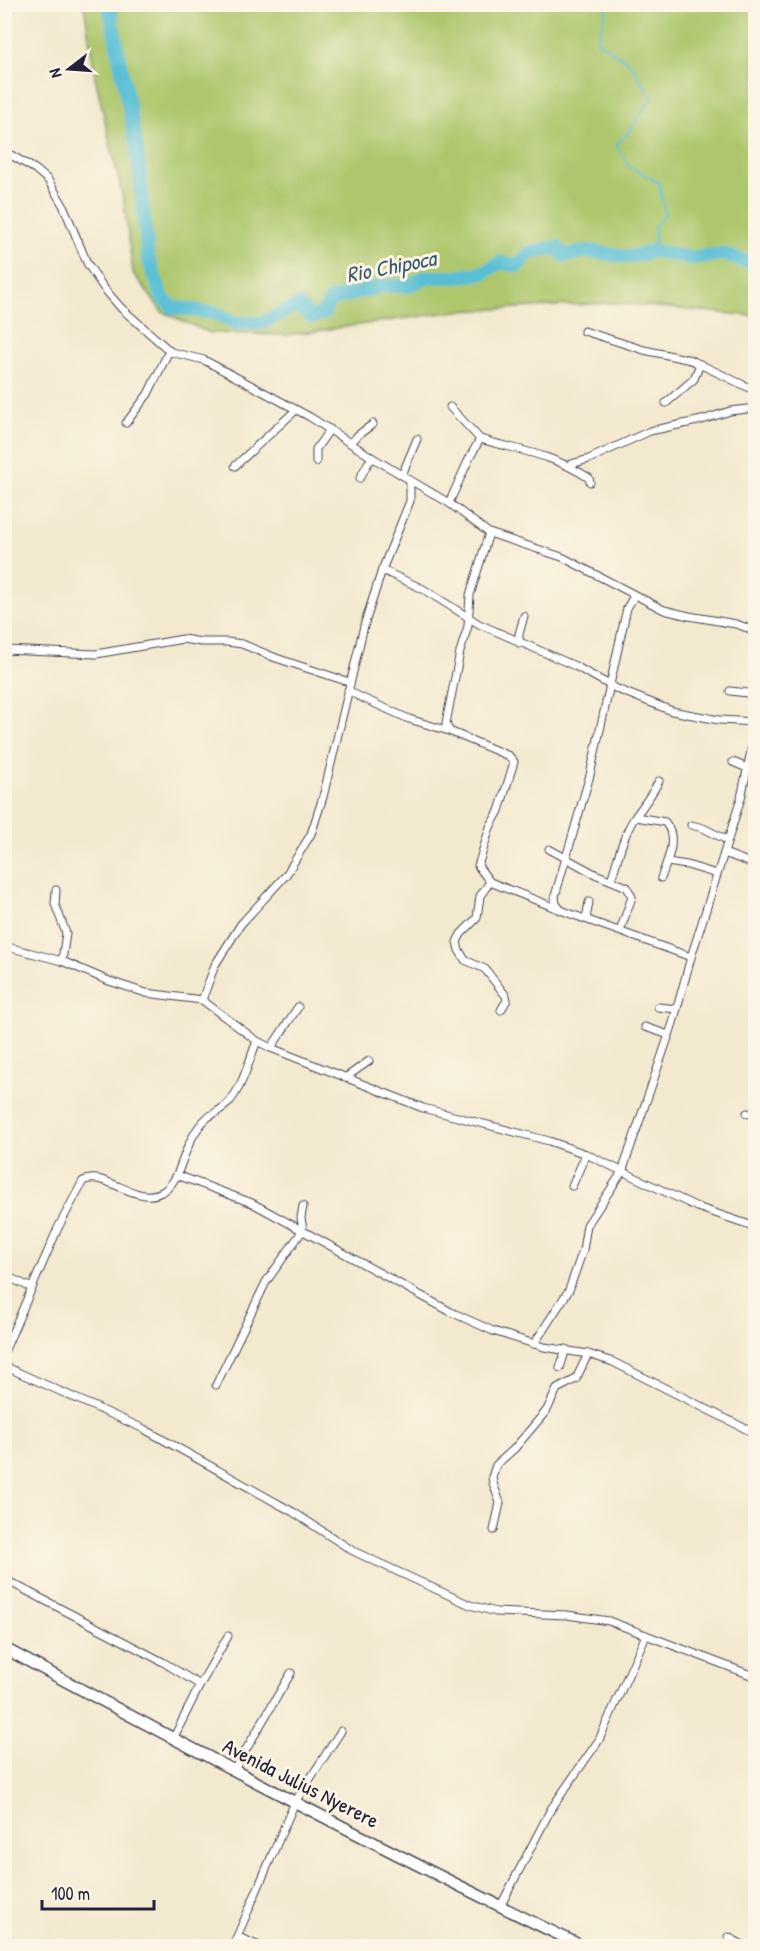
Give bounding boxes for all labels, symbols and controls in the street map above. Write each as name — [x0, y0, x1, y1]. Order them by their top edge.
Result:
north arrow — [39, 39, 99, 99]
text: N — [43, 66, 66, 81]
water label: Rio Chipoca — [344, 242, 441, 289]
street label: Avenida Julius Nyerere — [218, 1731, 384, 1835]
scale bar — [42, 1873, 154, 1911]
text: 100 m — [51, 1881, 90, 1906]

